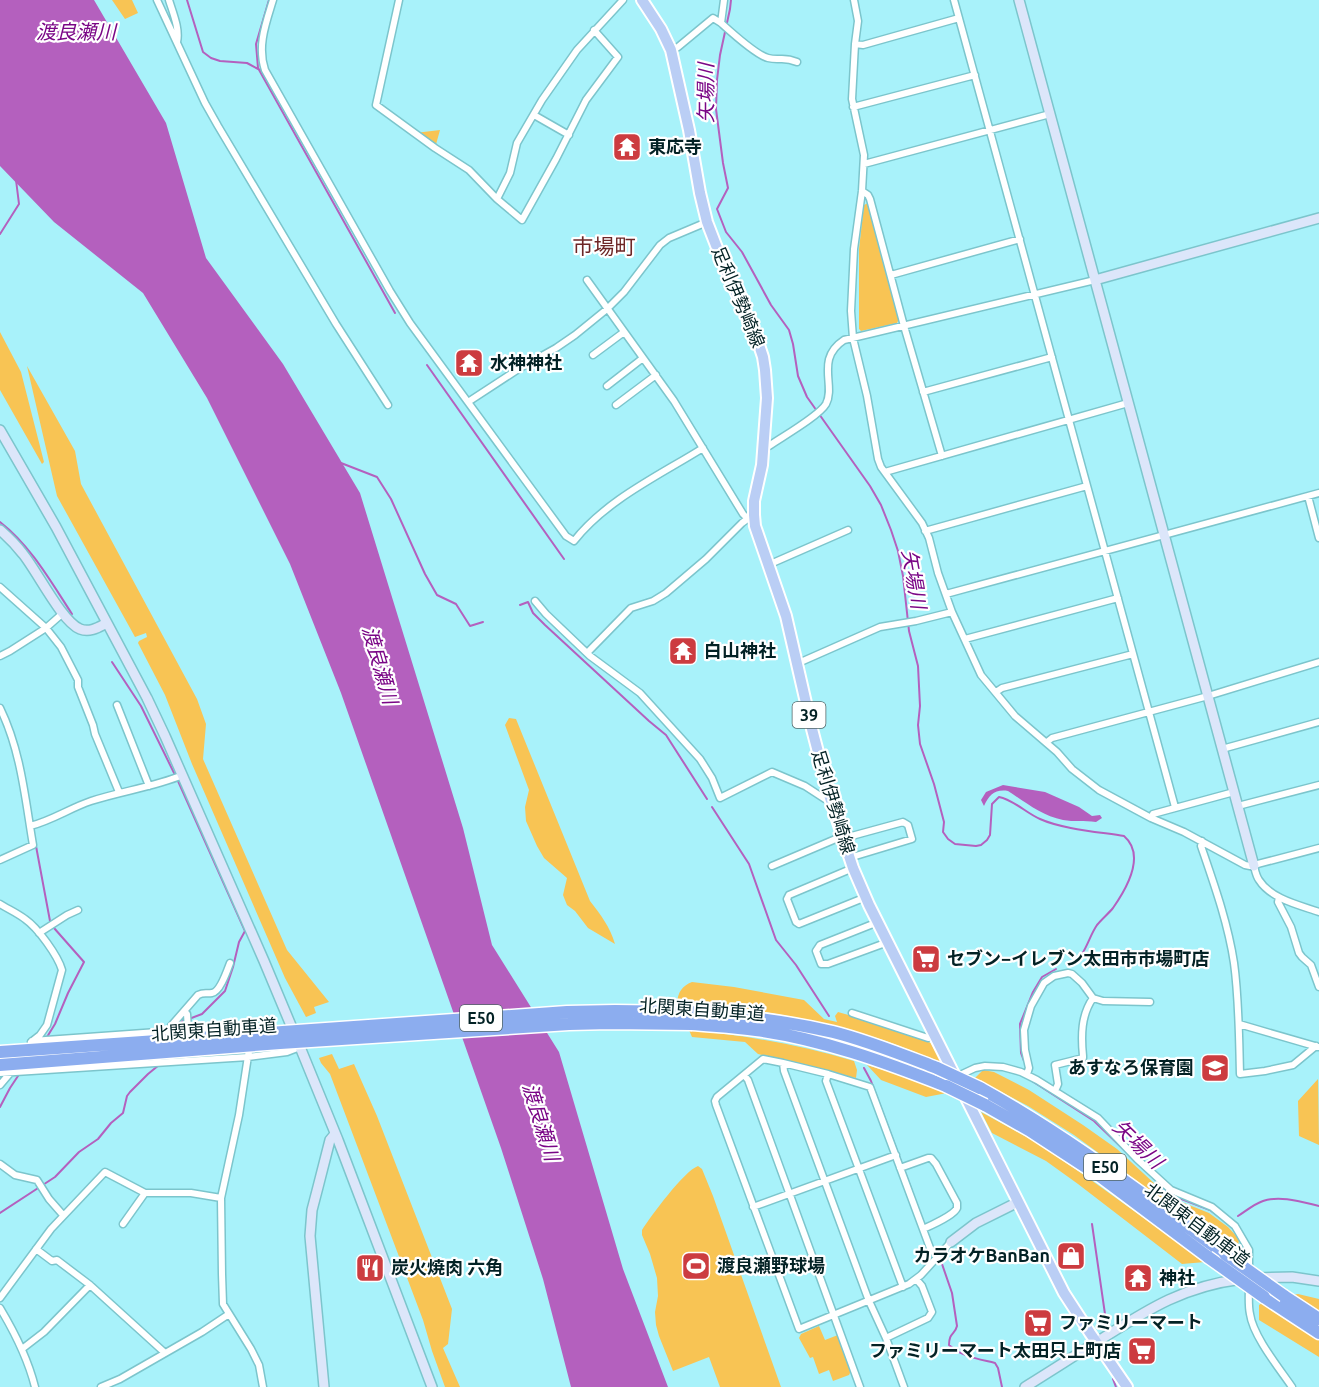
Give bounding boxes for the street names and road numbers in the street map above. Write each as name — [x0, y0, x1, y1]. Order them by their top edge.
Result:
street label: 足利伊勢崎線 — [709, 243, 769, 350]
road number: 39 — [792, 702, 826, 728]
street label: 足利伊勢崎線 — [809, 747, 859, 856]
street label: 北関東自動車道 — [639, 995, 766, 1023]
road number: E50 — [460, 1005, 502, 1031]
street label: 北関東自動車道 — [150, 1015, 277, 1043]
road number: E50 — [1084, 1154, 1126, 1180]
street label: 北関東自動車道 — [1141, 1178, 1254, 1270]

